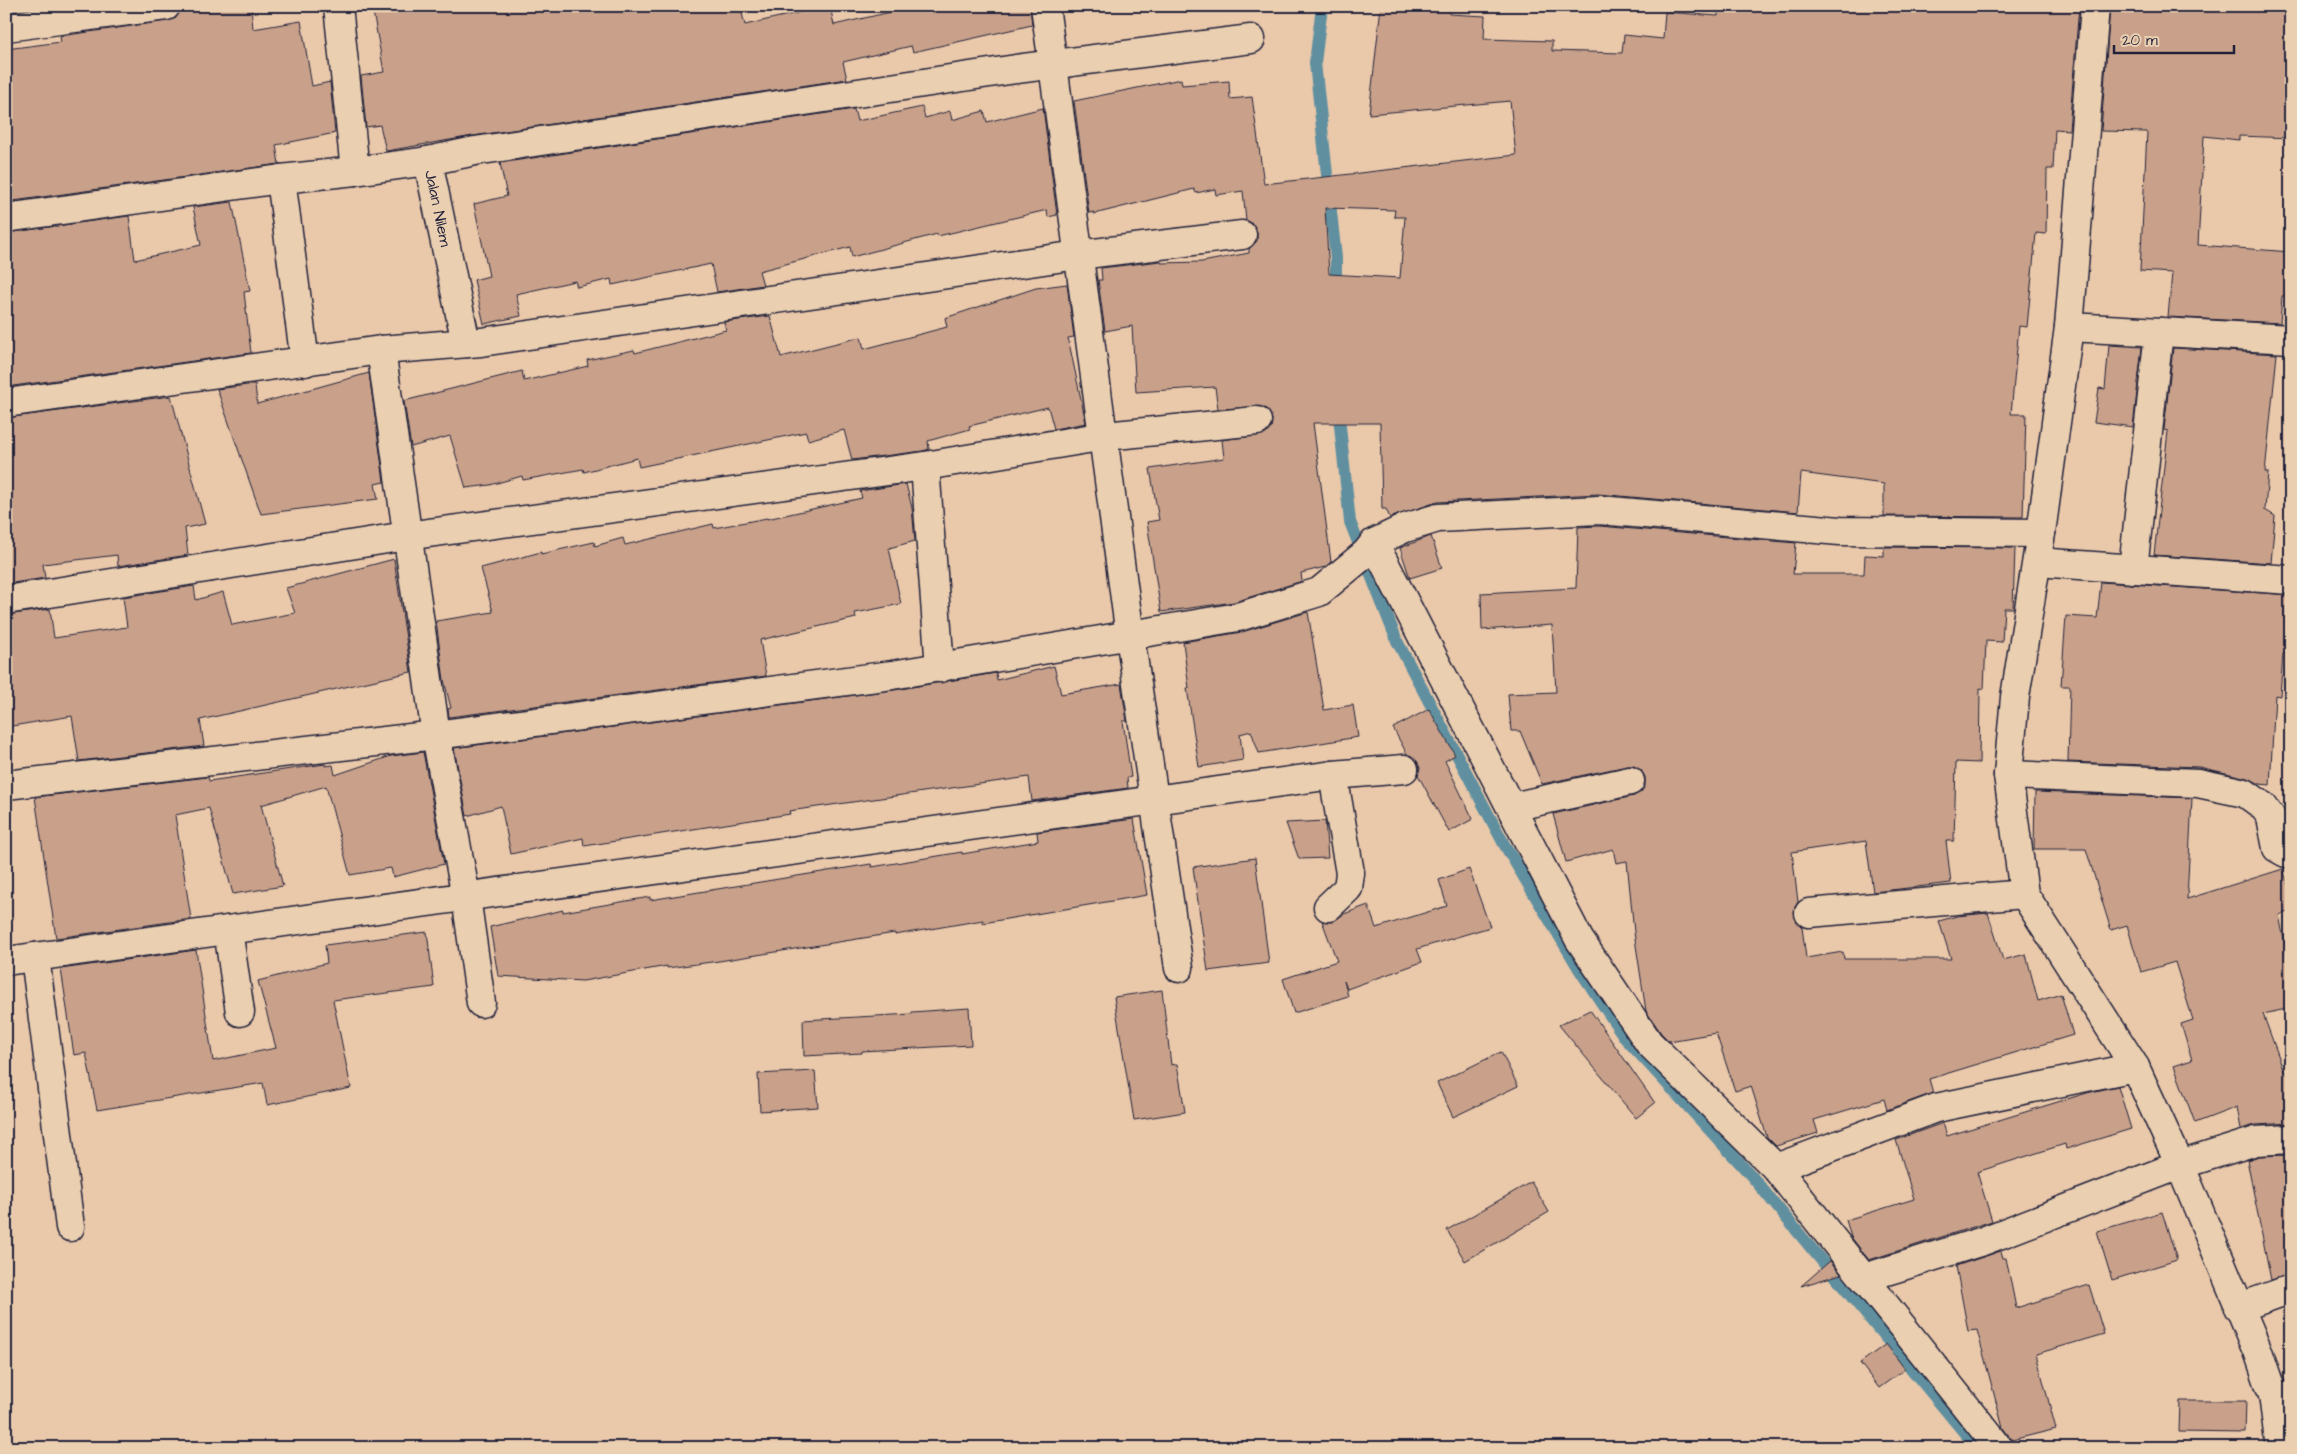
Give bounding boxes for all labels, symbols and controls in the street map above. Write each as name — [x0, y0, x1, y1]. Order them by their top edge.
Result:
scale bar — [2114, 22, 2234, 54]
text: 20 m — [2122, 30, 2158, 51]
street label: Jalan Nilem — [419, 168, 457, 249]

